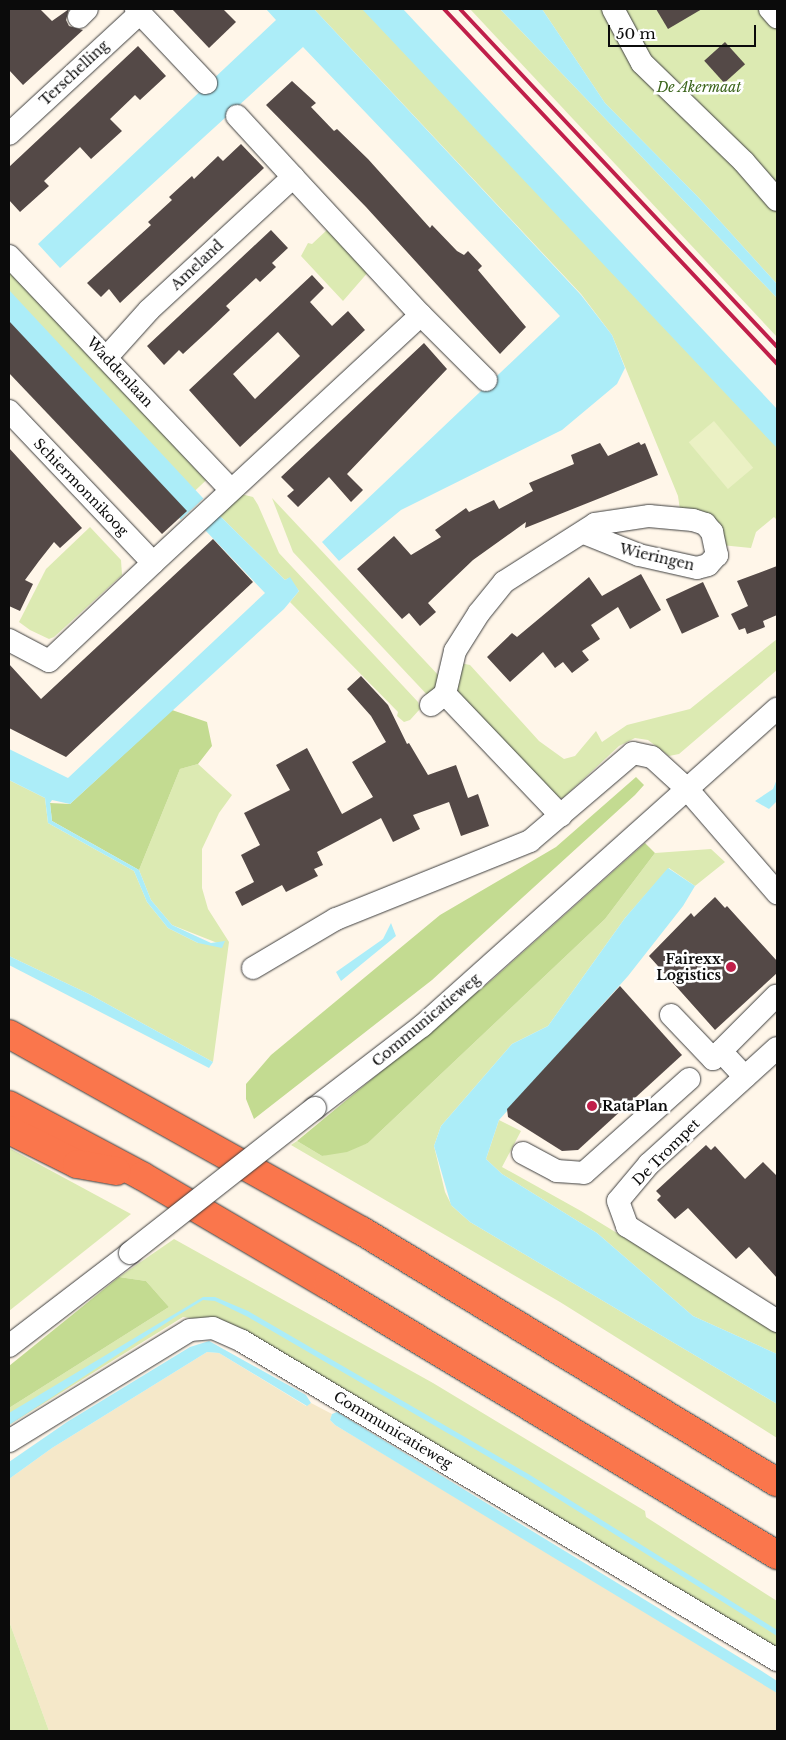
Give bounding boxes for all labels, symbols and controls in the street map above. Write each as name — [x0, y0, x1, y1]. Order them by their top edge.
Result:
scale bar — [611, 15, 758, 47]
text: 50 m — [616, 24, 656, 43]
street label: Terschelling — [36, 37, 112, 109]
park label: De Akermaat — [656, 79, 742, 95]
street label: Ameland — [167, 237, 227, 293]
street label: Waddenlaan — [83, 334, 157, 410]
street label: Schiermonnikoog — [30, 435, 132, 539]
street label: Wieringen — [618, 540, 696, 574]
place label: Fairexx Logistics — [656, 951, 721, 984]
marker: Fairexx Logistics — [725, 961, 737, 973]
street label: Communicatieweg — [369, 970, 483, 1070]
place label: RataPlan — [602, 1098, 668, 1114]
marker: RataPlan — [586, 1100, 598, 1112]
street label: De Trompet — [629, 1115, 703, 1189]
street label: Communicatieweg — [331, 1388, 455, 1472]

